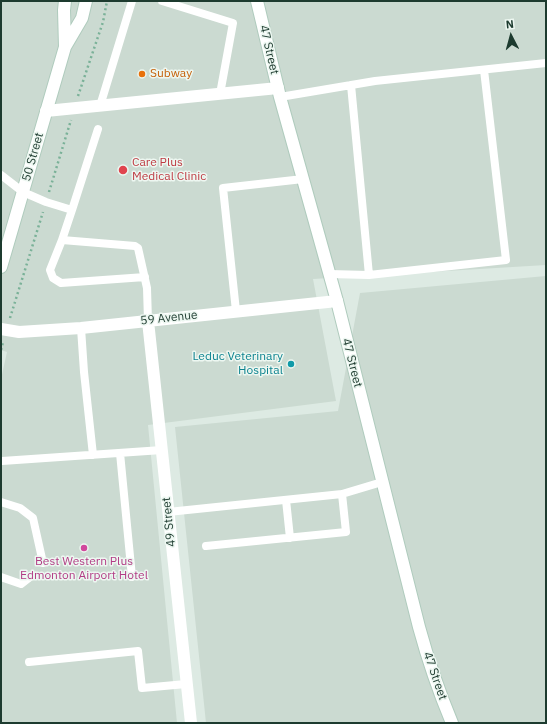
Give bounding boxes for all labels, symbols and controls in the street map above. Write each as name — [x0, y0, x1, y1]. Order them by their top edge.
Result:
north arrow — [491, 16, 531, 56]
text: N — [505, 17, 514, 31]
street label: 47 Street — [256, 24, 282, 76]
place label: Subway — [150, 67, 192, 81]
marker: Subway — [137, 69, 147, 79]
street label: 50 Street — [19, 131, 47, 183]
place label: Care Plus Medical Clinic — [132, 156, 206, 184]
marker: Care Plus Medical Clinic — [117, 164, 129, 176]
street label: 59 Avenue — [140, 308, 198, 328]
street label: 47 Street — [339, 337, 365, 389]
place label: Leduc Veterinary Hospital — [192, 350, 283, 378]
marker: Leduc Veterinary Hospital — [286, 359, 296, 369]
street label: 49 Street — [159, 496, 179, 548]
marker: Best Western Plus Edmonton Airport Hotel — [79, 543, 89, 553]
place label: Best Western Plus Edmonton Airport Hotel — [20, 555, 148, 583]
street label: 47 Street — [420, 650, 450, 702]

